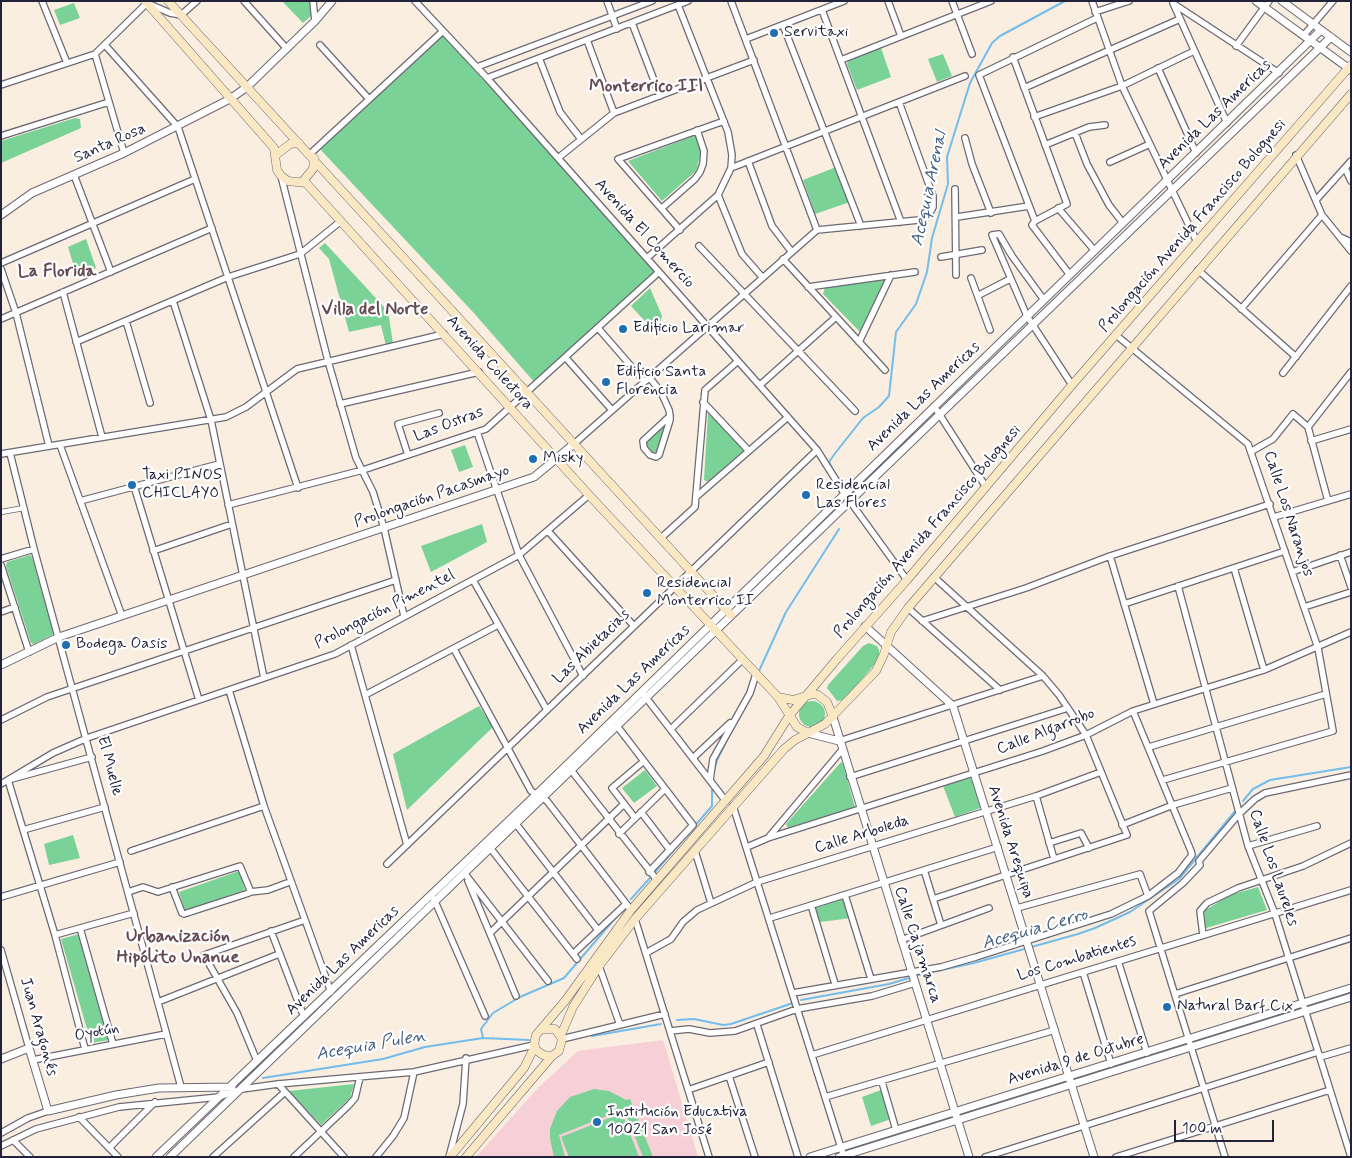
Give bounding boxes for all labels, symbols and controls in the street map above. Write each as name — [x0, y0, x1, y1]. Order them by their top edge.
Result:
place label: Servitaxi — [784, 23, 848, 43]
marker: Servitaxi — [768, 27, 780, 39]
street label: Avenida Las Americas — [1154, 56, 1276, 174]
district label: Monterrico III — [589, 76, 703, 98]
street label: Prolongación Avenida Francisco Bolognesi — [1095, 115, 1291, 337]
street label: Santa Rosa — [71, 120, 149, 168]
water label: Acequia Arenal — [907, 130, 953, 248]
street label: Avenida El Comercio — [590, 175, 698, 293]
district label: La Florida — [18, 261, 96, 283]
district label: Villa del Norte — [322, 299, 428, 321]
street label: Avenida Colectora — [441, 312, 537, 414]
place label: Edificio Larimar — [633, 319, 744, 339]
marker: Edificio Larimar — [617, 323, 629, 335]
street label: Avenida Las Americas — [863, 338, 985, 456]
place label: Edificio Santa Florencia — [616, 363, 706, 401]
marker: Edificio Santa Florencia — [600, 376, 612, 388]
street label: Las Ostras — [411, 403, 487, 447]
street label: Prolongación Avenida Francisco Bolognesi — [830, 421, 1026, 643]
place label: Misky — [543, 449, 583, 469]
street label: Calle Los Naranjos — [1259, 449, 1317, 579]
marker: Misky — [527, 453, 539, 465]
street label: Prolongación Pacasmayo — [352, 461, 512, 533]
place label: Taxi PINOS CHICLAYO — [142, 466, 222, 504]
place label: Residencial Las Flores — [816, 476, 890, 514]
marker: Taxi PINOS CHICLAYO — [126, 479, 138, 491]
marker: Residencial Las Flores — [800, 489, 812, 501]
street label: Prolongación Pimentel — [312, 566, 458, 654]
place label: Residencial Monterrico II — [657, 574, 754, 612]
marker: Residencial Monterrico II — [641, 587, 653, 599]
street label: Las Abietacias — [550, 606, 634, 688]
street label: Avenida Las Americas — [573, 621, 695, 739]
place label: Bodega Oasis — [76, 635, 167, 655]
marker: Bodega Oasis — [60, 639, 72, 651]
street label: Calle Algarrobo — [994, 705, 1098, 759]
street label: El Muelle — [92, 734, 126, 798]
street label: Avenida Arequipa — [983, 783, 1037, 901]
street label: Calle Los Laureles — [1244, 807, 1302, 929]
street label: Calle Arboleda — [813, 812, 911, 858]
street label: Calle Cajamarca — [889, 884, 945, 1006]
street label: Avenida Las Americas — [282, 902, 404, 1020]
water label: Acequia Cerro — [980, 905, 1090, 955]
district label: Urbanización Hipólito Unanue — [117, 926, 239, 969]
street label: Los Combatientes — [1015, 932, 1139, 986]
street label: Juan Aragonés — [15, 975, 61, 1079]
place label: Natural Barf Cix — [1177, 997, 1293, 1017]
marker: Natural Barf Cix — [1161, 1001, 1173, 1013]
street label: Oyotún — [73, 1019, 121, 1047]
water label: Acequia Pulen — [314, 1026, 428, 1066]
street label: Avenida 9 de Octubre — [1005, 1030, 1147, 1090]
place label: Institución Educativa 10021 San José — [607, 1103, 747, 1141]
scale bar — [1177, 1110, 1277, 1142]
marker: Institución Educativa 10021 San José — [591, 1116, 603, 1128]
text: 100 m — [1182, 1119, 1222, 1139]

